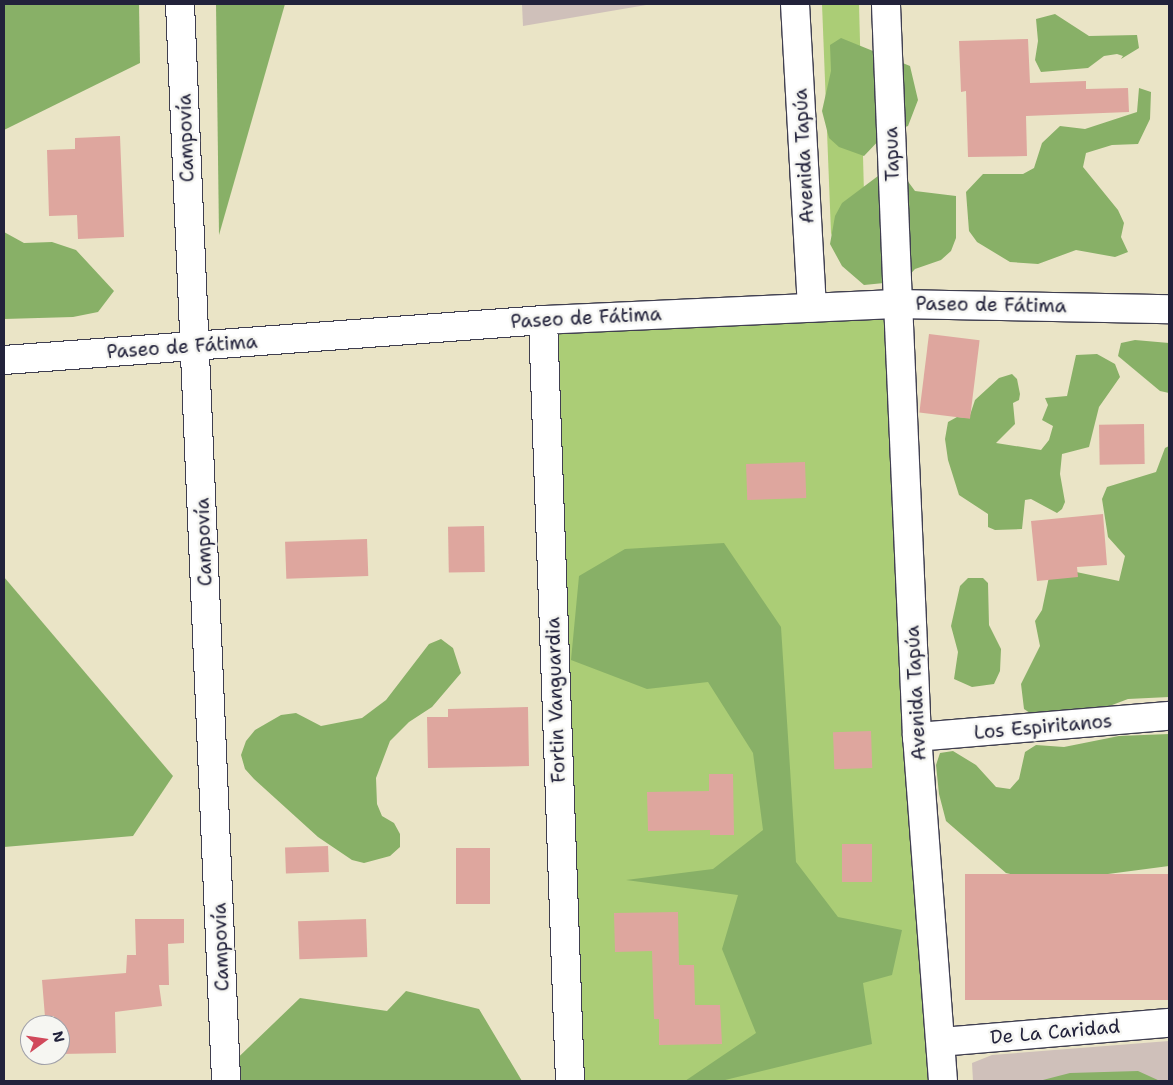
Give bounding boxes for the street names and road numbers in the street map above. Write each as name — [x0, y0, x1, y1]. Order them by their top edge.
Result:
street label: Avenida Tapúa — [789, 88, 819, 224]
street label: Campovía — [173, 93, 199, 183]
street label: Tapua — [880, 126, 904, 182]
street label: Paseo de Fátima — [915, 292, 1067, 318]
street label: Paseo de Fátima — [510, 303, 662, 333]
street label: Paseo de Fátima — [106, 330, 258, 364]
street label: Campovía — [191, 497, 217, 587]
street label: Fortin Vanguardia — [542, 617, 570, 783]
street label: Avenida Tapúa — [901, 625, 931, 761]
street label: Los Espiritanos — [973, 710, 1113, 744]
street label: Campovía — [208, 902, 234, 992]
street label: De La Caridad — [989, 1015, 1121, 1049]

